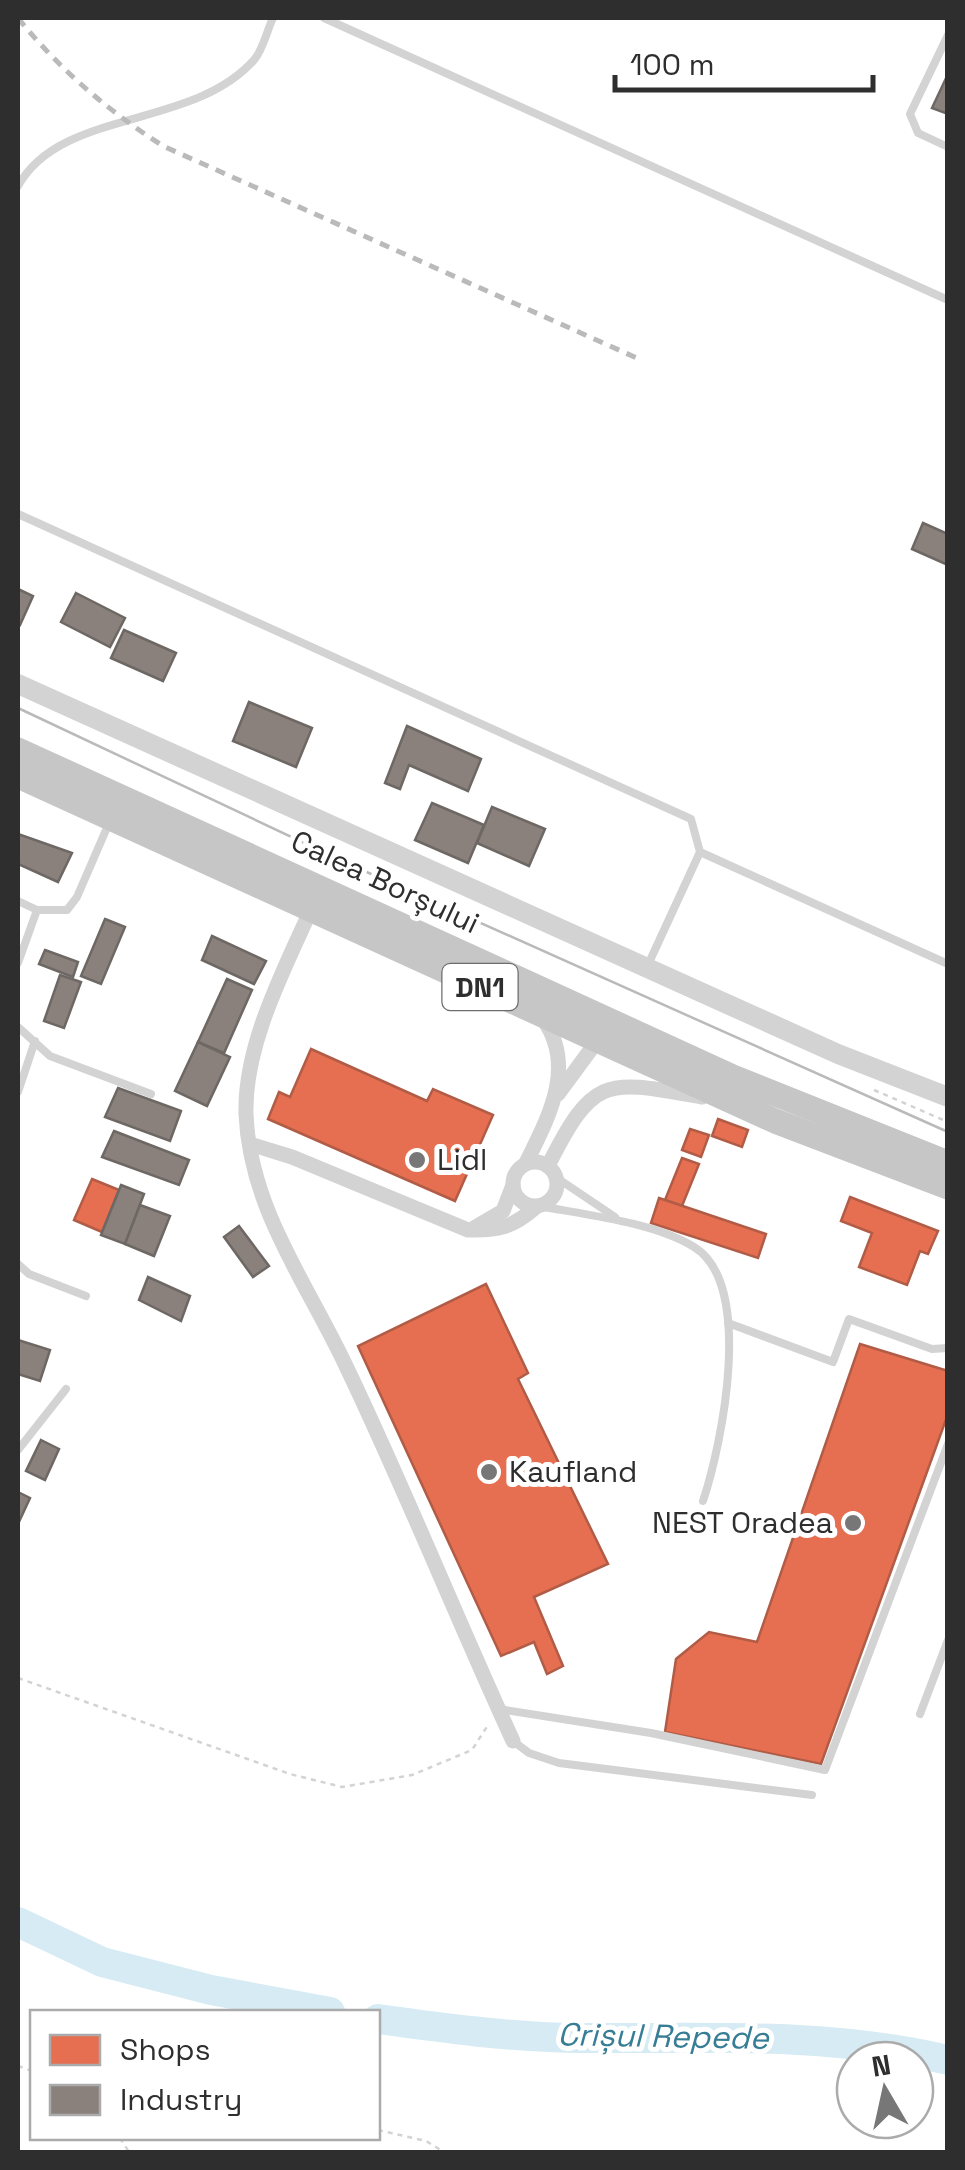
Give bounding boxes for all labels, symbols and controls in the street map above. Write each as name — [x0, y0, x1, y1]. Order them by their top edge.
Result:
scale bar — [615, 30, 872, 92]
text: 100 m — [630, 45, 715, 84]
street label: Calea Borșului — [285, 821, 486, 942]
road number: DN1 — [442, 964, 518, 1010]
place label: Lidl — [437, 1140, 487, 1179]
marker: Lidl — [406, 1149, 428, 1171]
place label: Kaufland — [509, 1452, 637, 1491]
marker: Kaufland — [478, 1461, 500, 1483]
place label: NEST Oradea — [652, 1503, 833, 1542]
marker: NEST Oradea — [842, 1512, 864, 1534]
legend — [30, 2010, 380, 2140]
water label: Crișul Repede — [557, 2014, 770, 2058]
text: Shops — [120, 2030, 210, 2069]
north arrow — [835, 2040, 935, 2140]
text: N — [869, 2046, 893, 2085]
text: Industry — [120, 2080, 242, 2119]

